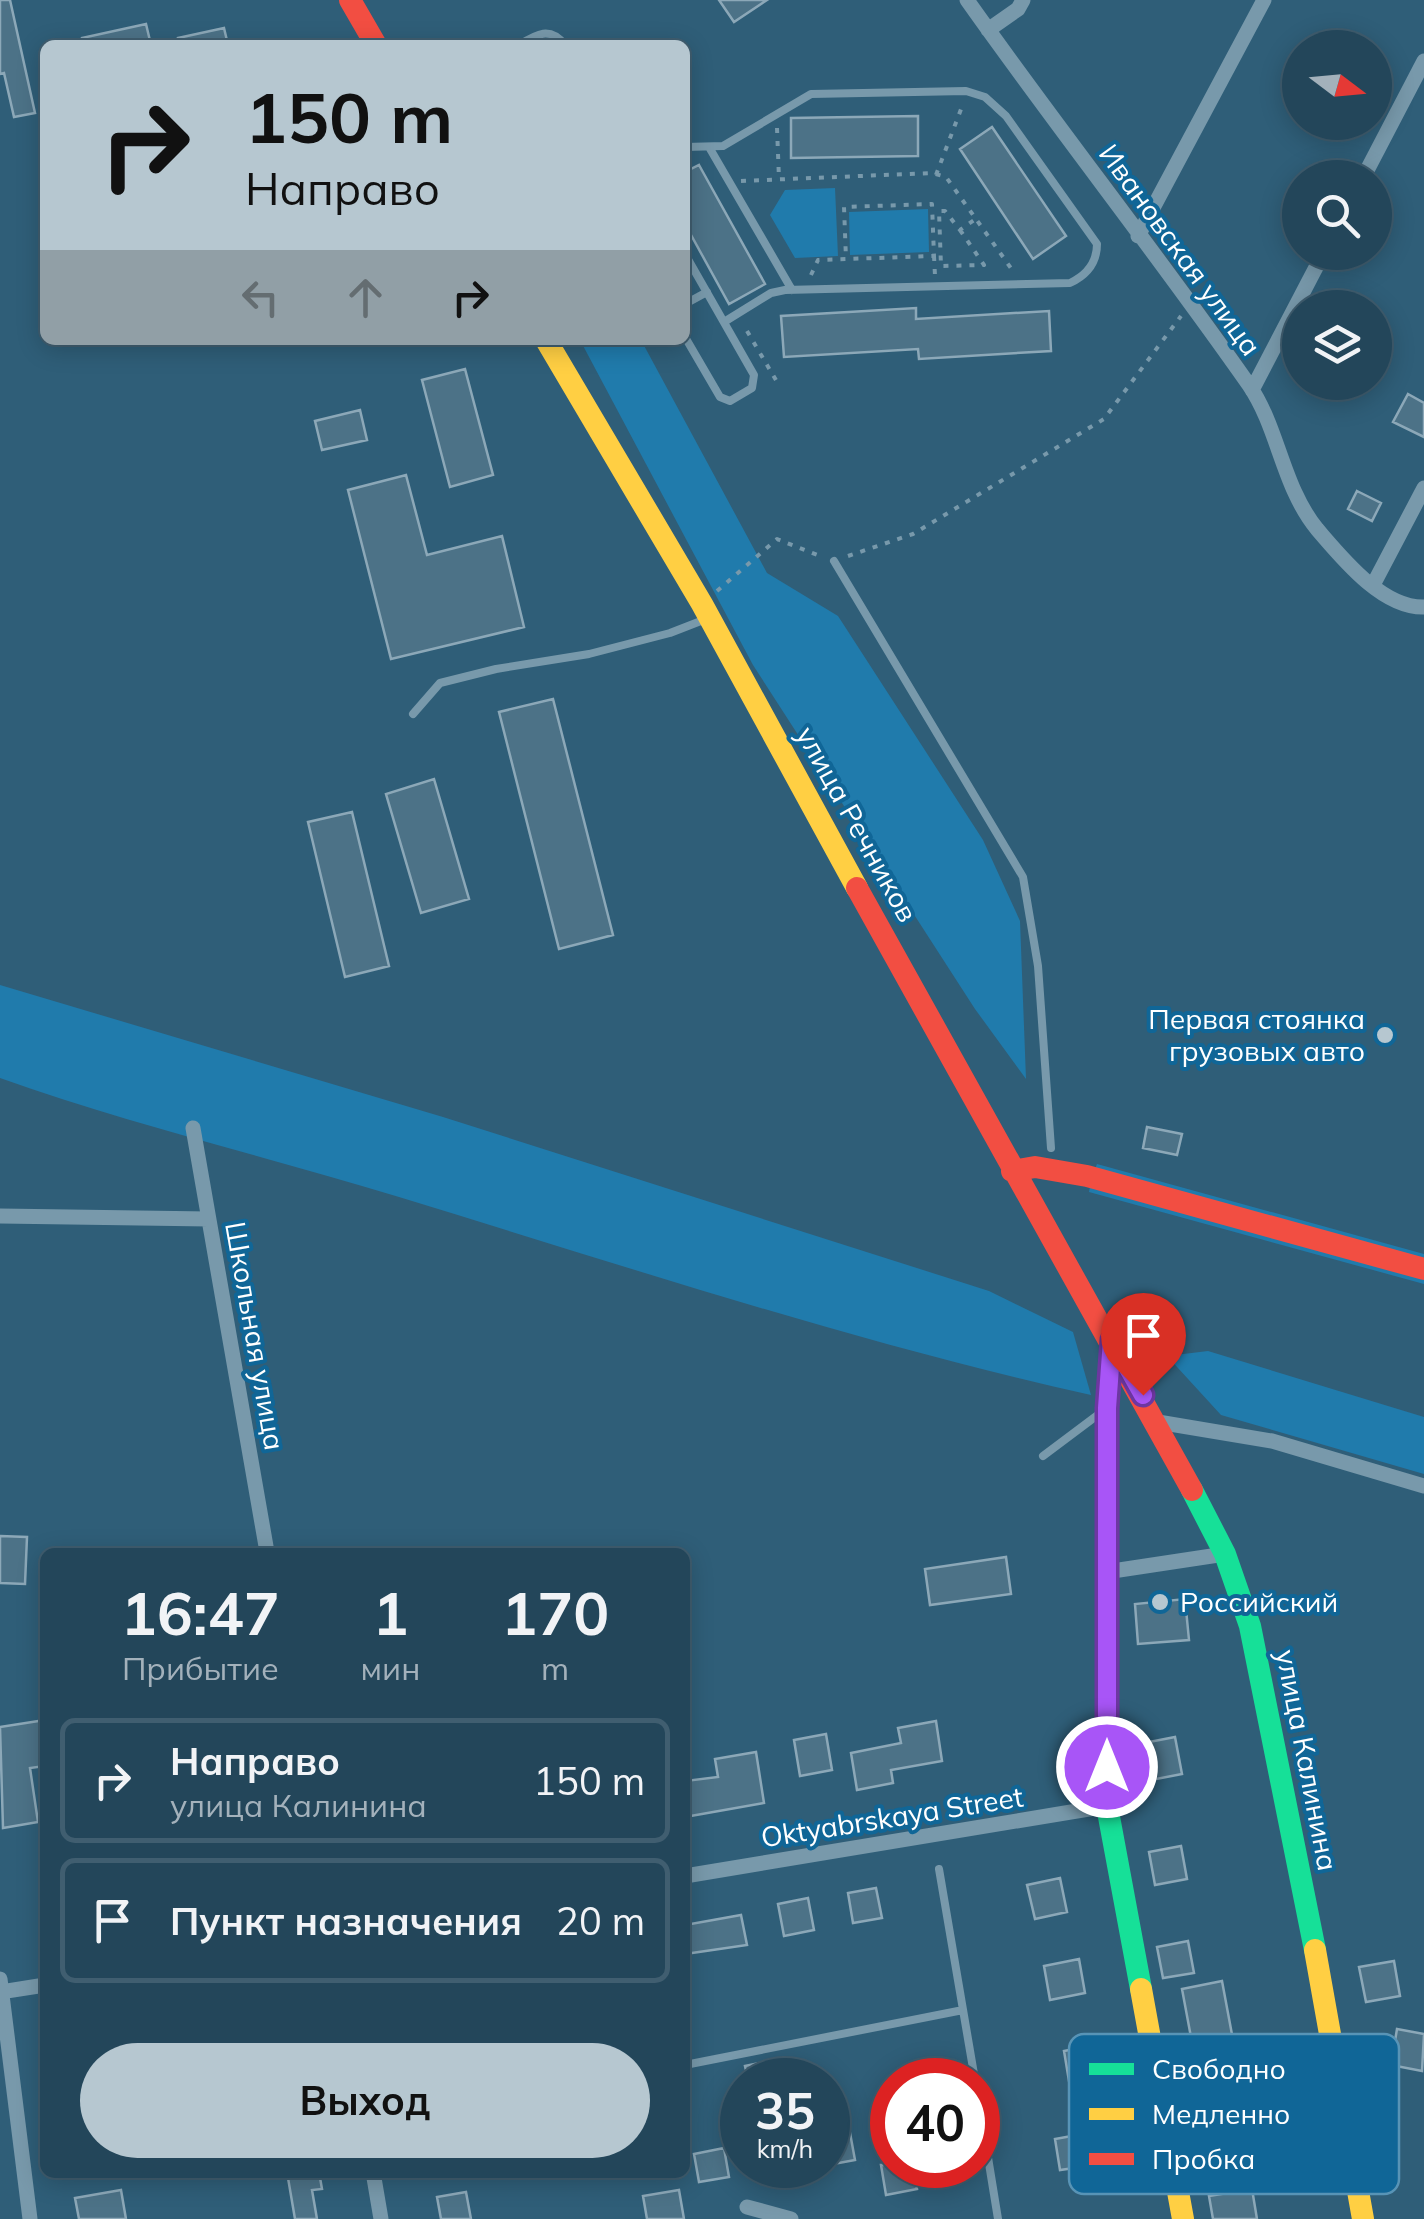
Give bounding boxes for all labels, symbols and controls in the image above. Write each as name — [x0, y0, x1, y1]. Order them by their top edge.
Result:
north arrow — [1282, 30, 1392, 140]
map controls — [1282, 30, 1392, 400]
text: 150 m — [245, 73, 453, 161]
icon: right — [80, 80, 210, 210]
street label: Ивановская улица — [1092, 137, 1269, 362]
text: Направо — [245, 160, 440, 216]
button: search — [1282, 160, 1392, 270]
icon: left — [233, 270, 288, 325]
icon: ahead — [338, 270, 393, 325]
icon: right — [443, 270, 498, 325]
button: layers — [1282, 290, 1392, 400]
street label: улица Речников — [789, 720, 926, 928]
place label: Первая стоянка грузовых авто — [1148, 1001, 1365, 1068]
marker: Первая стоянка грузовых авто — [1374, 1024, 1396, 1046]
street label: Школьная улица — [218, 1219, 293, 1453]
pin — [1101, 1293, 1186, 1396]
icon: arrive — [1116, 1308, 1171, 1363]
text: 16:47 — [121, 1575, 280, 1650]
text: 1 — [372, 1575, 408, 1650]
text: 170 — [501, 1575, 609, 1650]
place label: Российский — [1180, 1584, 1338, 1619]
marker: Российский — [1149, 1591, 1171, 1613]
street label: улица Калинина — [1269, 1646, 1346, 1874]
text: Прибытие — [122, 1648, 279, 1688]
text: мин — [361, 1648, 420, 1688]
text: m — [541, 1648, 569, 1688]
position arrow — [1055, 1715, 1159, 1819]
text: Направо — [170, 1737, 340, 1785]
icon: right — [85, 1753, 140, 1808]
text: 150 m — [533, 1757, 645, 1805]
street label: Oktyabrskaya Street — [758, 1778, 1026, 1855]
text: улица Калинина — [170, 1785, 427, 1825]
icon: arrive — [85, 1893, 140, 1948]
text: Пункт назначения — [170, 1897, 522, 1945]
text: 20 m — [556, 1897, 645, 1945]
legend — [1069, 2034, 1399, 2194]
button: Выход — [80, 2043, 650, 2158]
text: Свободно — [1152, 2051, 1286, 2086]
speed limit sign: 40 — [870, 2058, 1000, 2188]
text: 35 — [755, 2079, 815, 2142]
text: Медленно — [1152, 2096, 1290, 2131]
text: km/h — [757, 2133, 813, 2164]
text: Пробка — [1152, 2141, 1255, 2176]

